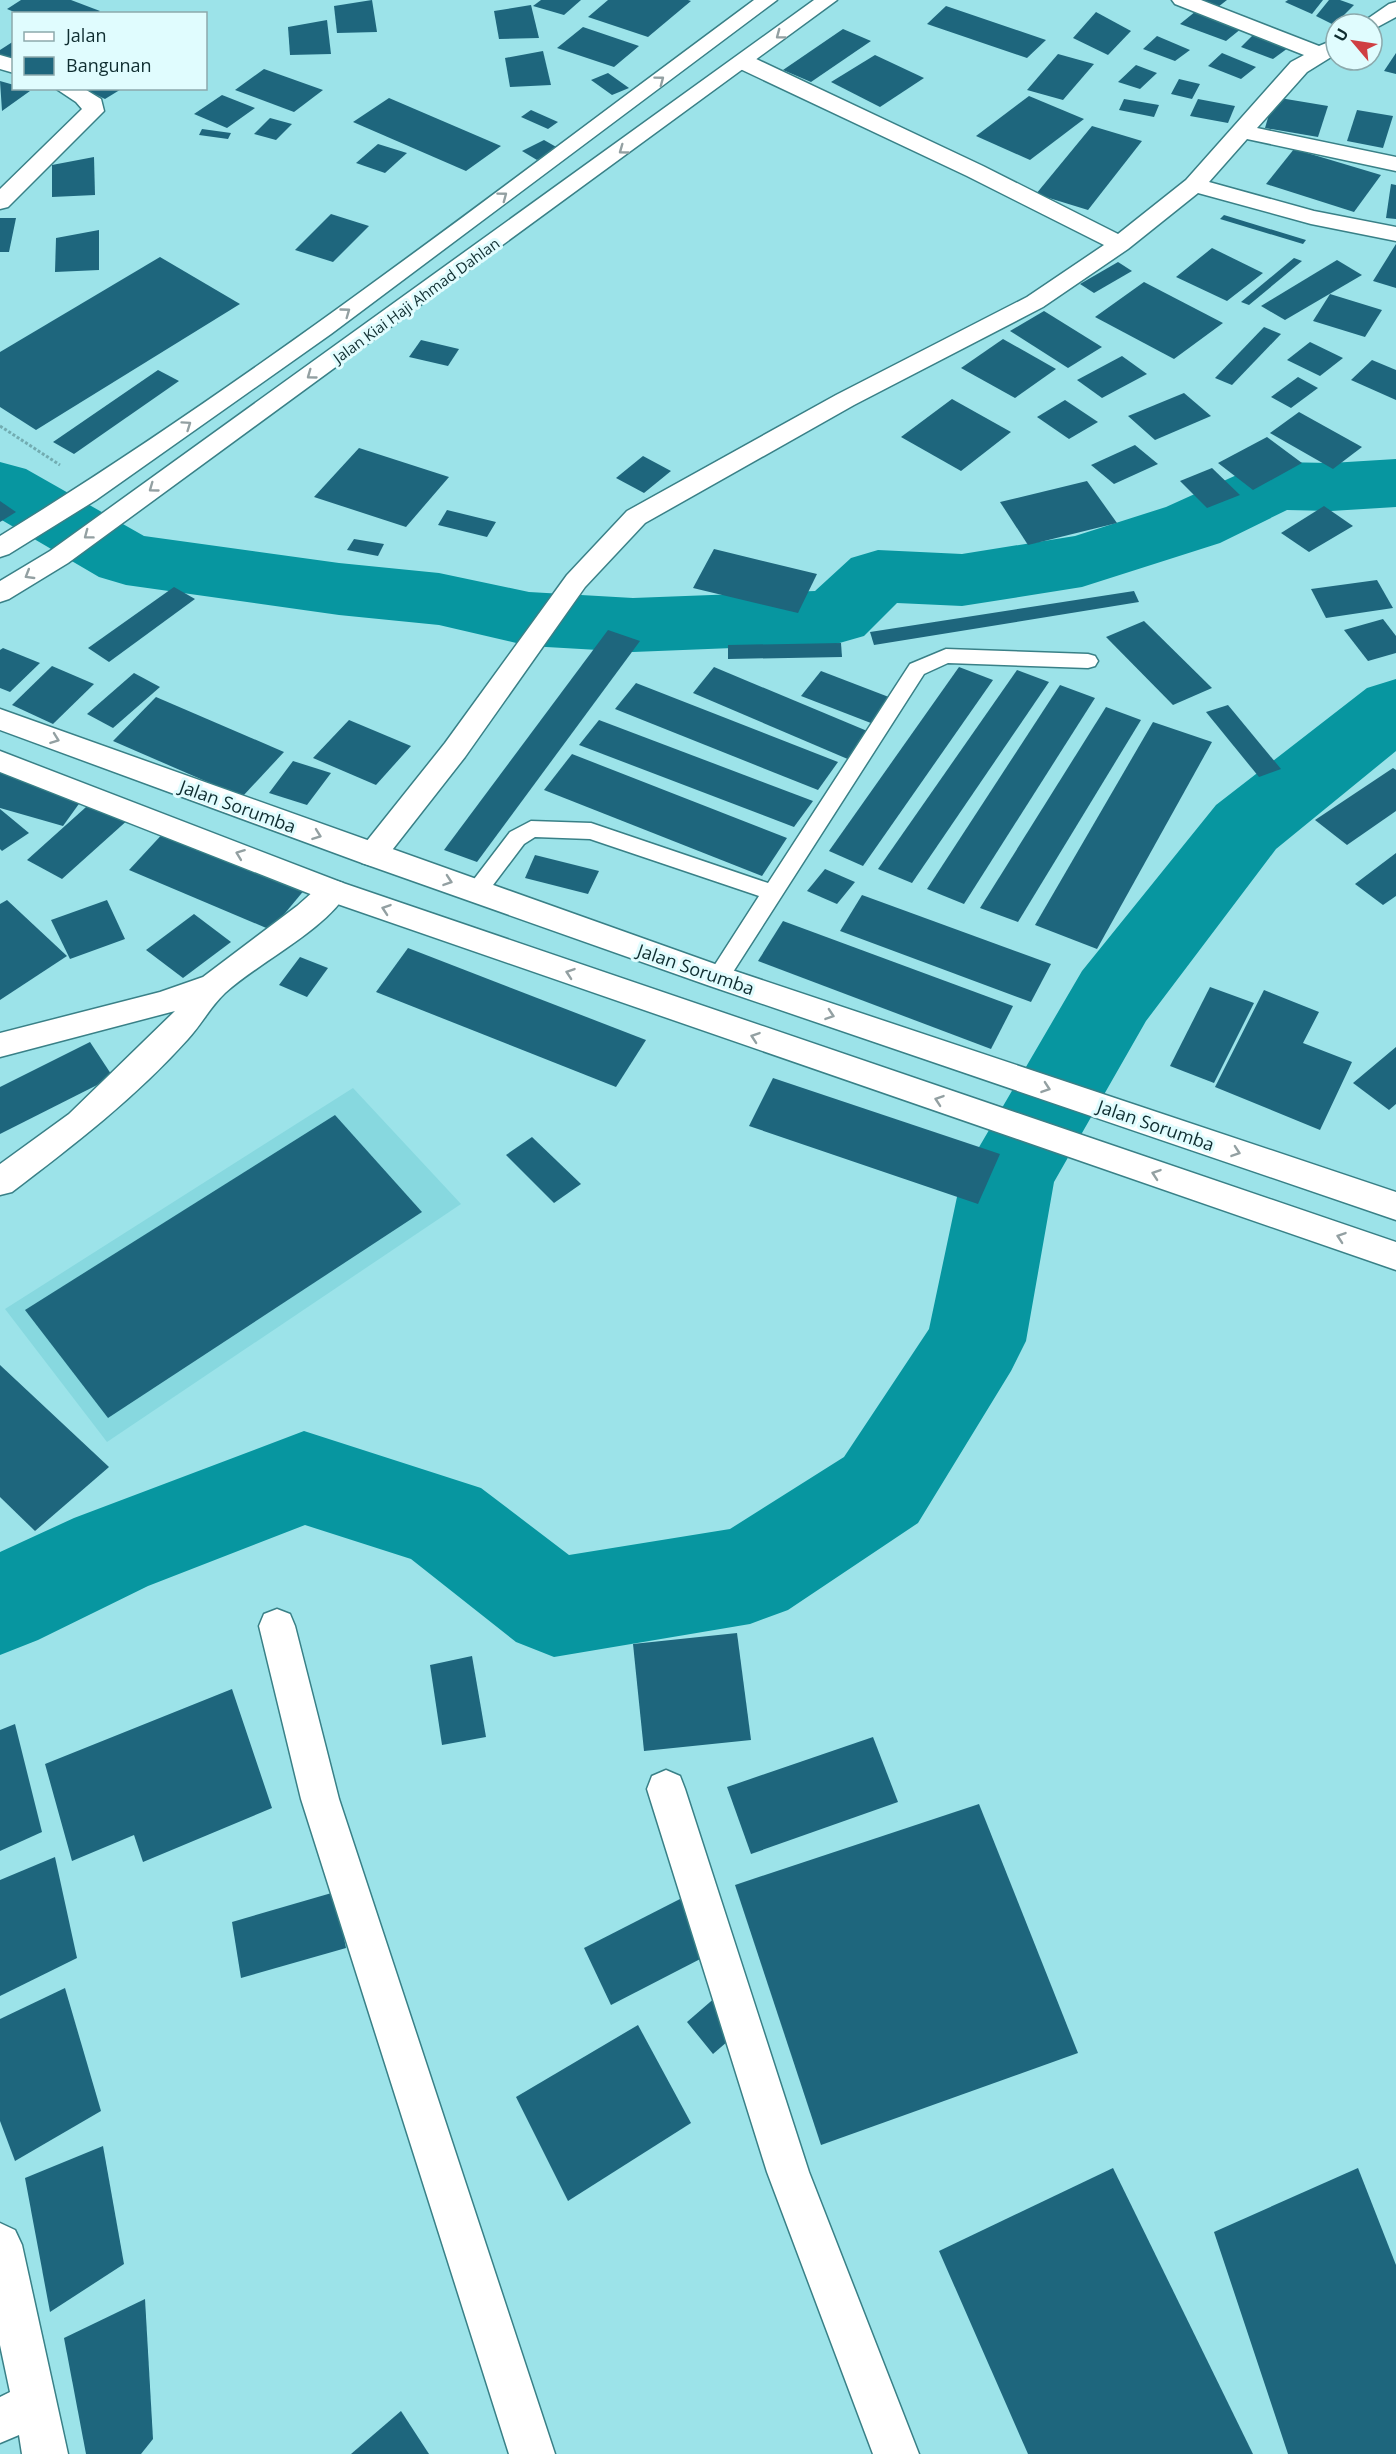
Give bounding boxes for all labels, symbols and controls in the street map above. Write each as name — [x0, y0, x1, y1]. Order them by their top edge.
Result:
legend — [12, 12, 207, 90]
north arrow — [1324, 12, 1384, 72]
text: Jalan — [64, 23, 106, 47]
text: U — [1328, 24, 1353, 45]
one-way arrow — [776, 28, 787, 39]
text: Bangunan — [66, 53, 152, 77]
one-way arrow — [653, 76, 664, 87]
one-way arrow — [618, 143, 629, 154]
one-way arrow — [497, 193, 508, 204]
street label: Jalan Kiai Haji Ahmad Dahlan — [327, 233, 503, 368]
one-way arrow — [340, 308, 351, 319]
one-way arrow — [307, 368, 318, 379]
one-way arrow — [180, 421, 191, 432]
one-way arrow — [148, 481, 159, 492]
one-way arrow — [83, 528, 94, 539]
one-way arrow — [25, 567, 35, 579]
one-way arrow — [49, 732, 60, 745]
street label: Jalan Sorumba — [175, 773, 299, 838]
one-way arrow — [311, 828, 322, 841]
one-way arrow — [235, 849, 246, 861]
one-way arrow — [442, 874, 453, 887]
one-way arrow — [381, 904, 392, 917]
street label: Jalan Sorumba — [633, 937, 758, 1000]
one-way arrow — [565, 968, 576, 980]
one-way arrow — [824, 1008, 835, 1020]
one-way arrow — [750, 1031, 761, 1044]
one-way arrow — [1040, 1081, 1051, 1094]
street label: Jalan Sorumba — [1093, 1093, 1218, 1156]
one-way arrow — [934, 1095, 945, 1107]
one-way arrow — [1230, 1145, 1241, 1157]
one-way arrow — [1151, 1168, 1162, 1181]
one-way arrow — [1336, 1231, 1347, 1244]

